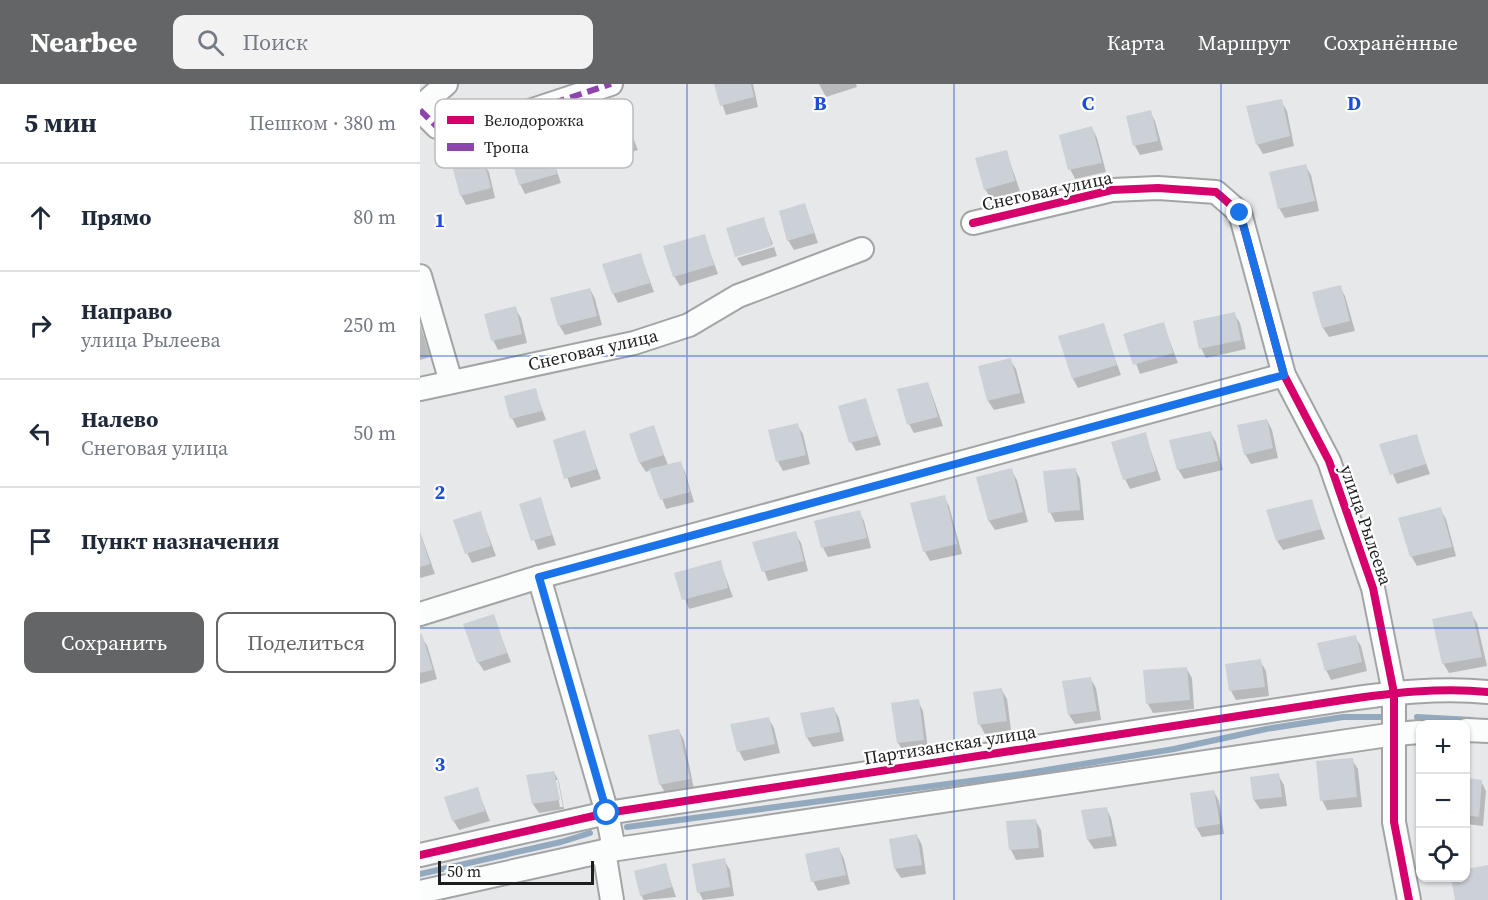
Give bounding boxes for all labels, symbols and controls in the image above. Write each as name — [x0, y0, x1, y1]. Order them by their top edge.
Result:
search box — [173, 15, 593, 69]
text: Nearbee — [30, 23, 137, 61]
icon: search — [194, 26, 227, 59]
text: Поиск — [242, 27, 308, 57]
text: Карта — [1107, 28, 1165, 57]
text: Маршрут — [1198, 28, 1291, 57]
text: Сохранённые — [1324, 28, 1458, 57]
text: B — [813, 89, 827, 117]
text: C — [1082, 89, 1094, 117]
text: D — [1347, 89, 1361, 117]
legend — [435, 99, 633, 168]
text: 5 мин — [24, 105, 97, 141]
text: Пешком · 380 m — [249, 109, 396, 137]
text: Велодорожка — [484, 109, 585, 131]
text: Тропа — [484, 136, 530, 158]
street label: Снеговая улица — [979, 164, 1115, 217]
route end — [1226, 199, 1252, 225]
icon: ahead — [24, 201, 57, 234]
text: Прямо — [81, 202, 151, 232]
text: 80 m — [353, 203, 396, 231]
text: 1 — [435, 206, 445, 234]
text: Направо — [81, 296, 172, 326]
icon: right — [24, 309, 57, 342]
text: 250 m — [343, 311, 396, 339]
street label: Снеговая улица — [525, 322, 661, 377]
text: улица Рылеева — [81, 326, 221, 354]
text: Налево — [81, 404, 158, 434]
icon: left — [24, 417, 57, 450]
text: 50 m — [353, 419, 396, 447]
text: Снеговая улица — [81, 434, 228, 462]
street label: улица Рылеева — [1334, 461, 1399, 589]
text: 2 — [435, 478, 446, 506]
icon: arrive — [24, 525, 57, 558]
text: Пункт назначения — [81, 526, 279, 556]
button: Сохранить — [24, 612, 204, 673]
button: Поделиться — [216, 612, 396, 673]
street label: Партизанская улица — [862, 718, 1039, 770]
map controls — [1416, 720, 1470, 882]
button: + — [1416, 720, 1470, 774]
text: 3 — [435, 750, 446, 778]
button: − — [1416, 774, 1470, 828]
route start — [593, 799, 619, 825]
button: locate — [1416, 828, 1470, 882]
scale bar — [438, 858, 594, 886]
text: 50 m — [447, 860, 481, 882]

